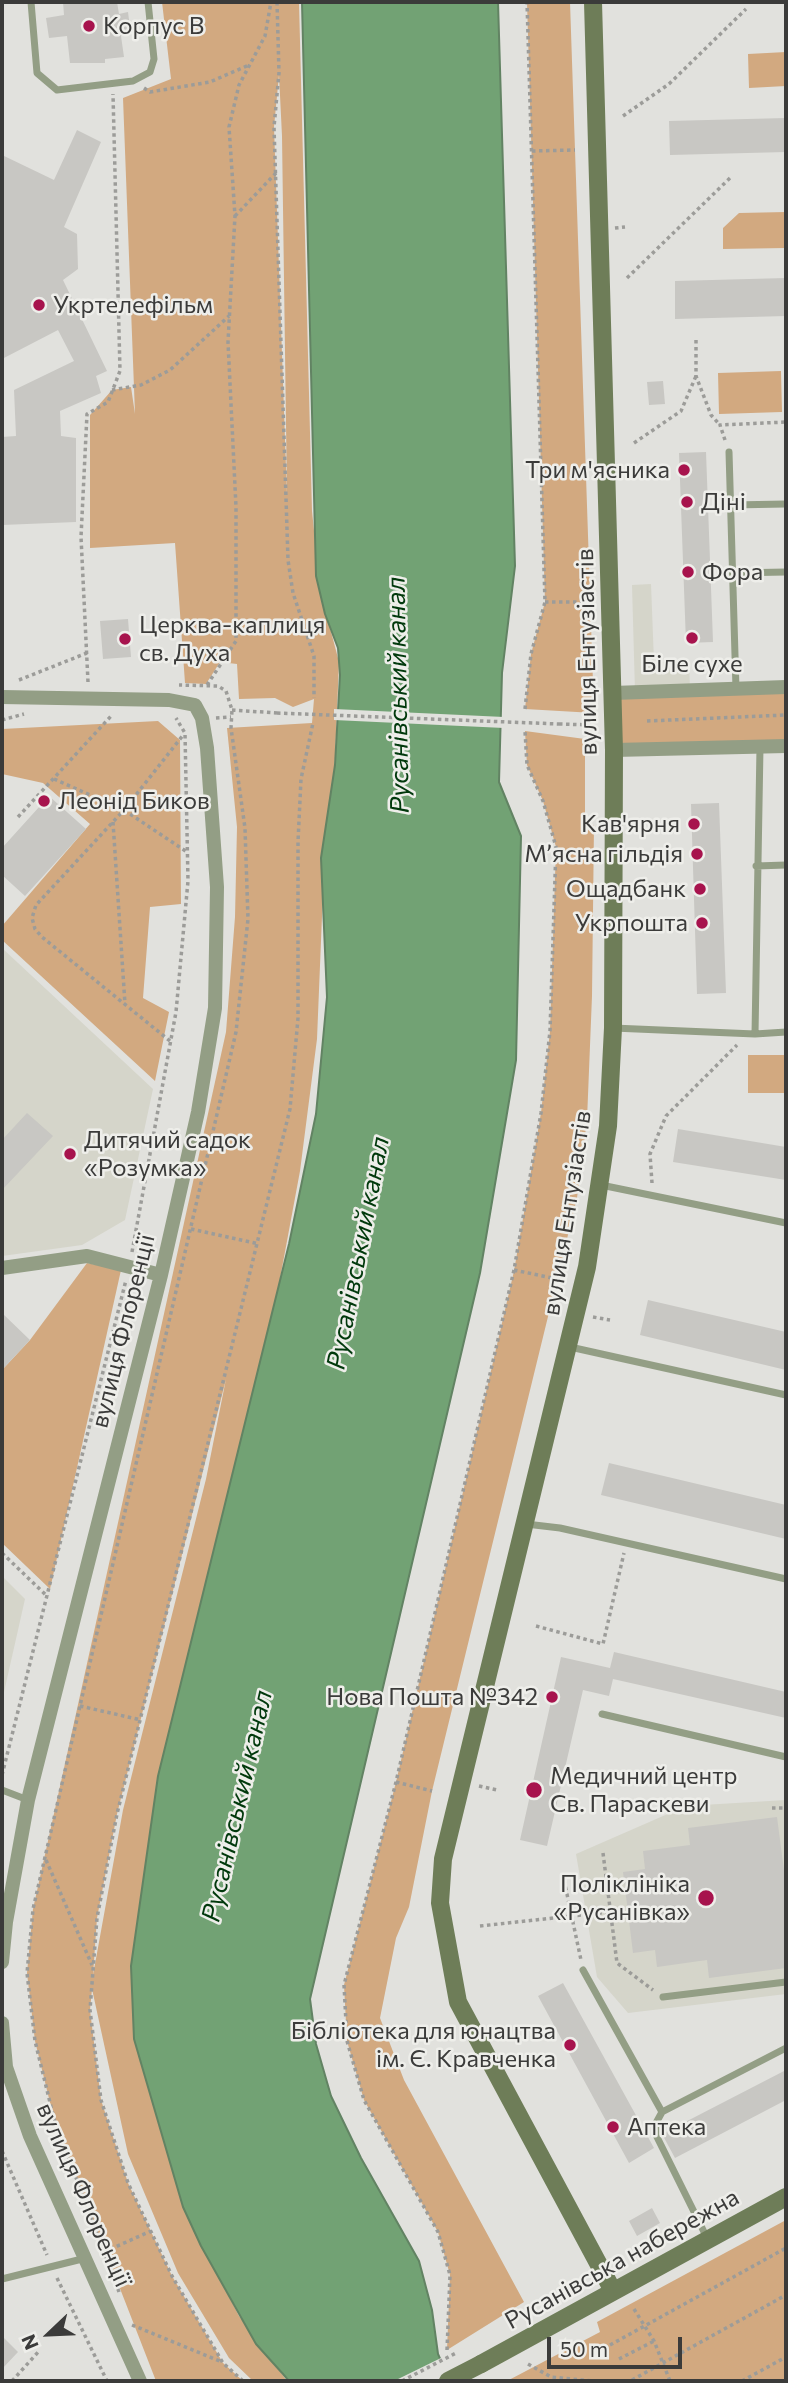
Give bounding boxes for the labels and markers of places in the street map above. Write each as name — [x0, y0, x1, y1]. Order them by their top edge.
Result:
place label: Корпус В — [103, 12, 204, 40]
marker: Корпус В — [81, 18, 97, 34]
place label: Укртелефільм — [53, 291, 213, 319]
marker: Укртелефільм — [31, 297, 47, 313]
place label: Три м'ясника — [525, 456, 670, 484]
marker: Три м'ясника — [676, 462, 692, 478]
place label: Діні — [701, 488, 746, 516]
marker: Діні — [679, 494, 695, 510]
place label: Фора — [702, 558, 763, 586]
marker: Фора — [680, 564, 696, 580]
place label: Церква-каплиця св. Духа — [139, 611, 325, 667]
marker: Біле сухе — [684, 630, 700, 646]
marker: Церква-каплиця св. Духа — [117, 631, 133, 647]
place label: Біле сухе — [641, 650, 743, 678]
place label: Леонід Биков — [58, 787, 210, 815]
marker: Леонід Биков — [36, 793, 52, 809]
place label: Кав'ярня — [581, 810, 680, 838]
marker: Кав'ярня — [686, 816, 702, 832]
place label: М’ясна гільдія — [524, 840, 683, 868]
marker: М’ясна гільдія — [689, 846, 705, 862]
place label: Ощадбанк — [566, 875, 686, 903]
marker: Ощадбанк — [692, 881, 708, 897]
place label: Укрпошта — [575, 909, 688, 937]
marker: Укрпошта — [694, 915, 710, 931]
place label: Дитячий садок «Розумка» — [84, 1126, 251, 1182]
marker: Дитячий садок «Розумка» — [62, 1146, 78, 1162]
place label: Нова Пошта №342 — [326, 1683, 538, 1711]
marker: Нова Пошта №342 — [544, 1689, 560, 1705]
place label: Медичний центр Св. Параскеви — [550, 1762, 738, 1818]
marker: Медичний центр Св. Параскеви — [524, 1780, 544, 1800]
place label: Поліклініка «Русанівка» — [554, 1870, 690, 1926]
marker: Поліклініка «Русанівка» — [696, 1888, 716, 1908]
place label: Бібліотека для юнацтва ім. Є. Кравченка — [291, 2017, 556, 2073]
marker: Бібліотека для юнацтва ім. Є. Кравченка — [562, 2037, 578, 2053]
place label: Аптека — [627, 2113, 706, 2141]
marker: Аптека — [605, 2119, 621, 2135]

